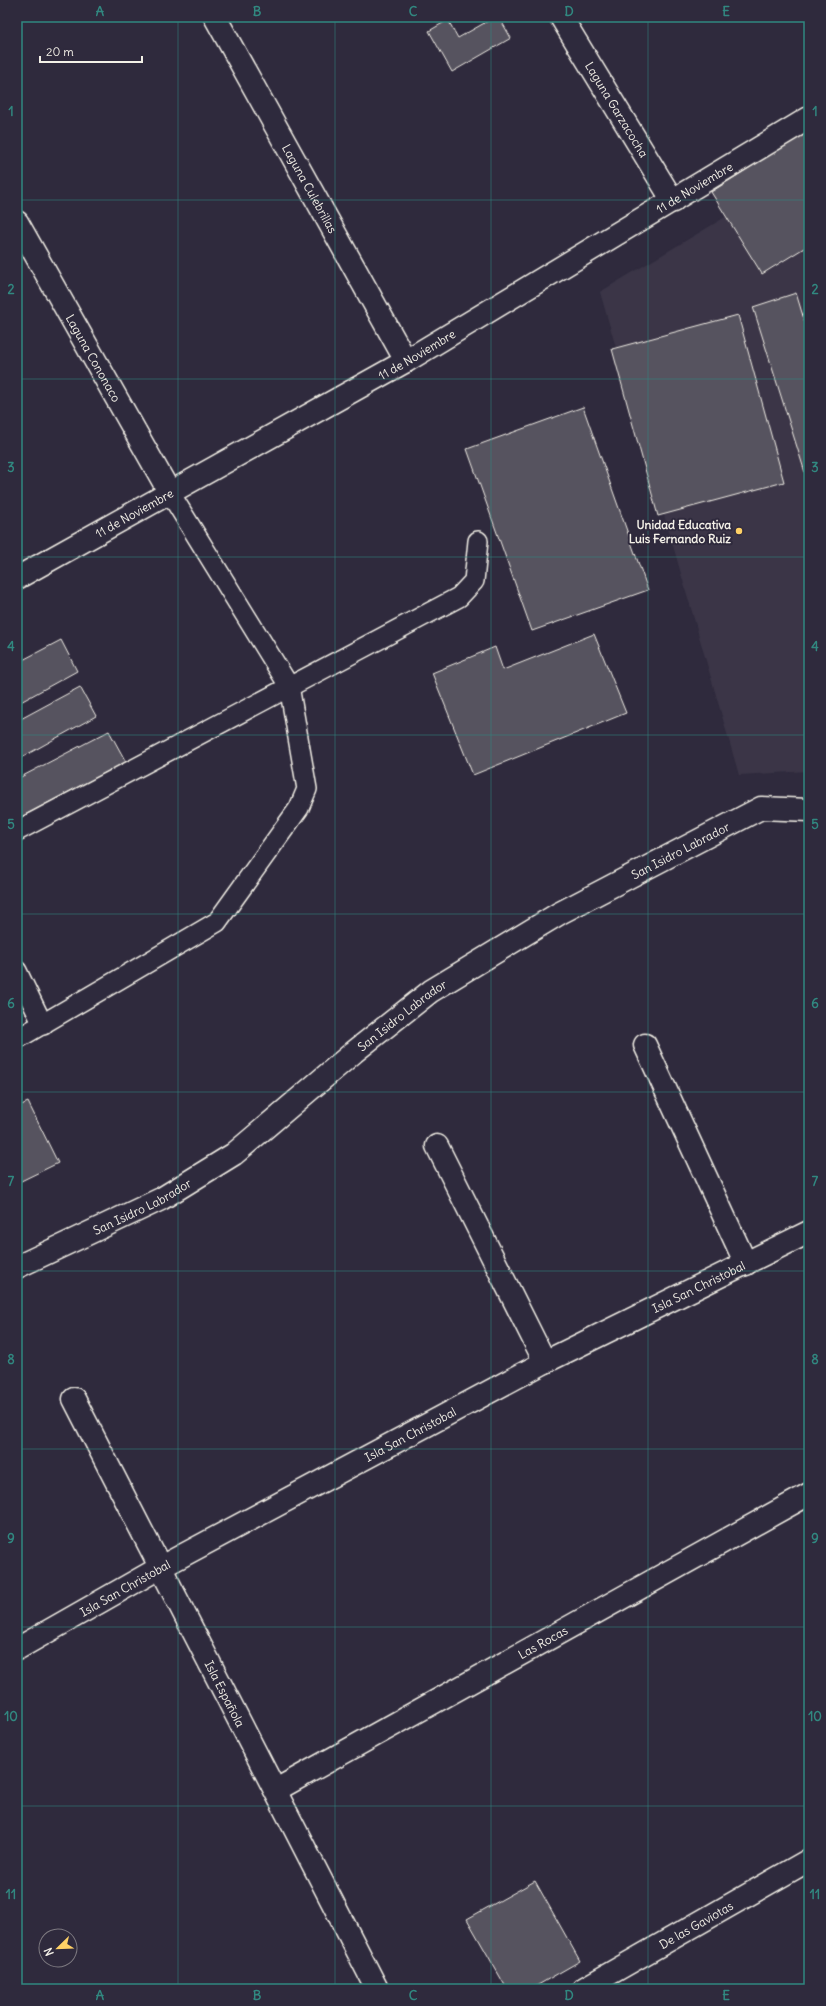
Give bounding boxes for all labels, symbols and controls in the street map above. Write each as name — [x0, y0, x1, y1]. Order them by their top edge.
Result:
text: A — [96, 3, 105, 20]
text: B — [253, 3, 262, 20]
text: C — [409, 3, 418, 20]
text: D — [564, 3, 574, 20]
text: E — [722, 3, 730, 20]
scale bar — [40, 38, 142, 64]
text: 20 m — [46, 44, 74, 59]
street label: Laguna Garzacocha — [582, 59, 652, 160]
text: 1 — [8, 103, 14, 120]
text: 1 — [812, 103, 818, 120]
street label: Laguna Culebrillas — [279, 141, 341, 236]
street label: 11 de Noviembre — [653, 158, 735, 216]
text: 2 — [7, 281, 15, 298]
text: 2 — [811, 281, 819, 298]
street label: Laguna Cononaco — [63, 311, 125, 405]
street label: 11 de Noviembre — [375, 326, 458, 383]
text: 3 — [7, 459, 15, 476]
text: 3 — [811, 459, 819, 476]
street label: 11 de Noviembre — [92, 485, 176, 540]
place label: Unidad Educativa Luis Fernando Ruiz — [629, 517, 731, 546]
marker: Unidad Educativa Luis Fernando Ruiz — [734, 526, 744, 536]
text: 4 — [7, 638, 15, 655]
text: 4 — [811, 638, 819, 655]
text: 5 — [7, 816, 15, 833]
text: 5 — [811, 816, 819, 833]
street label: San Isidro Labrador — [629, 818, 732, 882]
street label: San Isidro Labrador — [354, 976, 449, 1054]
text: 6 — [7, 995, 15, 1012]
text: 6 — [811, 995, 819, 1012]
text: 7 — [8, 1173, 15, 1190]
text: 7 — [812, 1173, 819, 1190]
street label: San Isidro Labrador — [90, 1175, 194, 1238]
street label: Isla San Christobal — [650, 1257, 747, 1316]
text: 8 — [7, 1351, 15, 1368]
text: 8 — [811, 1351, 819, 1368]
street label: Isla San Christobal — [362, 1404, 458, 1465]
text: 9 — [7, 1530, 15, 1547]
text: 9 — [811, 1530, 819, 1547]
street label: Isla San Christobal — [77, 1556, 172, 1619]
street label: Las Rocas — [515, 1622, 570, 1662]
street label: Isla Española — [202, 1658, 249, 1729]
text: 10 — [4, 1708, 18, 1725]
text: 10 — [808, 1708, 822, 1725]
text: 11 — [6, 1886, 16, 1903]
text: 11 — [810, 1886, 820, 1903]
street label: De las Gaviotas — [656, 1898, 736, 1952]
north arrow — [38, 1928, 78, 1968]
text: N — [41, 1946, 57, 1958]
text: A — [96, 1987, 105, 2004]
text: B — [253, 1987, 262, 2004]
text: C — [409, 1987, 418, 2004]
text: D — [564, 1987, 574, 2004]
text: E — [722, 1987, 730, 2004]

